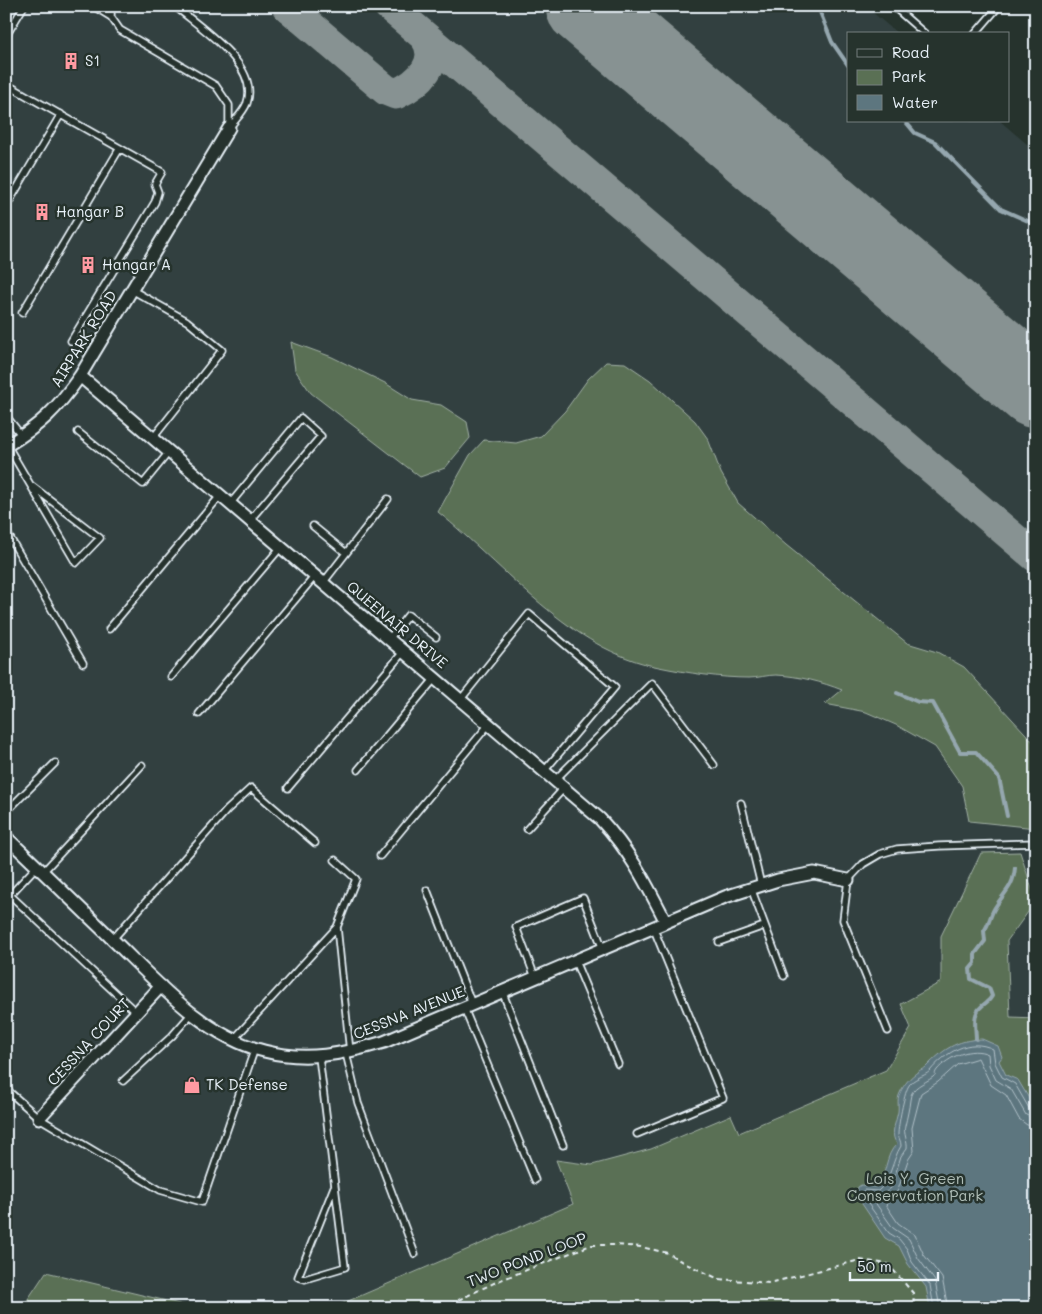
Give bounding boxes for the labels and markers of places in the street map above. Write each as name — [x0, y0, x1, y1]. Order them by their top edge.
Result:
place label: S1 — [85, 50, 100, 70]
building icon: S1 — [61, 51, 81, 71]
place label: Hangar B — [56, 201, 124, 221]
building icon: Hangar B — [32, 202, 52, 222]
place label: Hangar A — [102, 254, 171, 274]
building icon: Hangar A — [78, 255, 98, 275]
place label: TK Defense — [206, 1074, 288, 1094]
shop icon: TK Defense — [182, 1075, 202, 1095]

